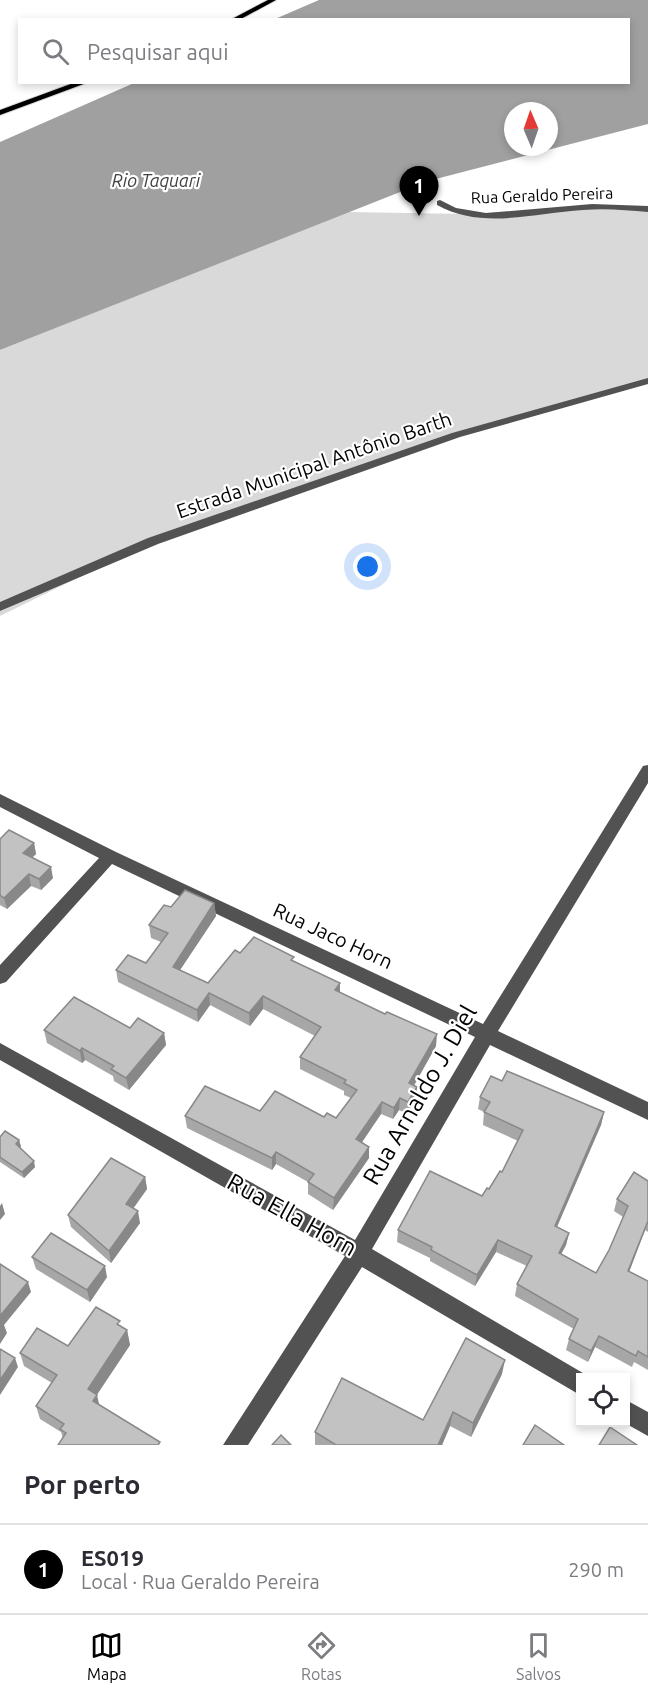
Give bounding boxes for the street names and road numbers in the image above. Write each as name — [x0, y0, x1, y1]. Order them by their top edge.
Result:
street label: Rua Geraldo Pereira — [471, 184, 613, 206]
street label: Estrada Municipal Antônio Barth — [173, 407, 454, 523]
street label: Rua Jaco Horn — [270, 898, 397, 973]
street label: Rua Arnaldo J. Diel — [357, 1000, 482, 1189]
street label: Rua Ella Horn — [223, 1168, 362, 1261]

